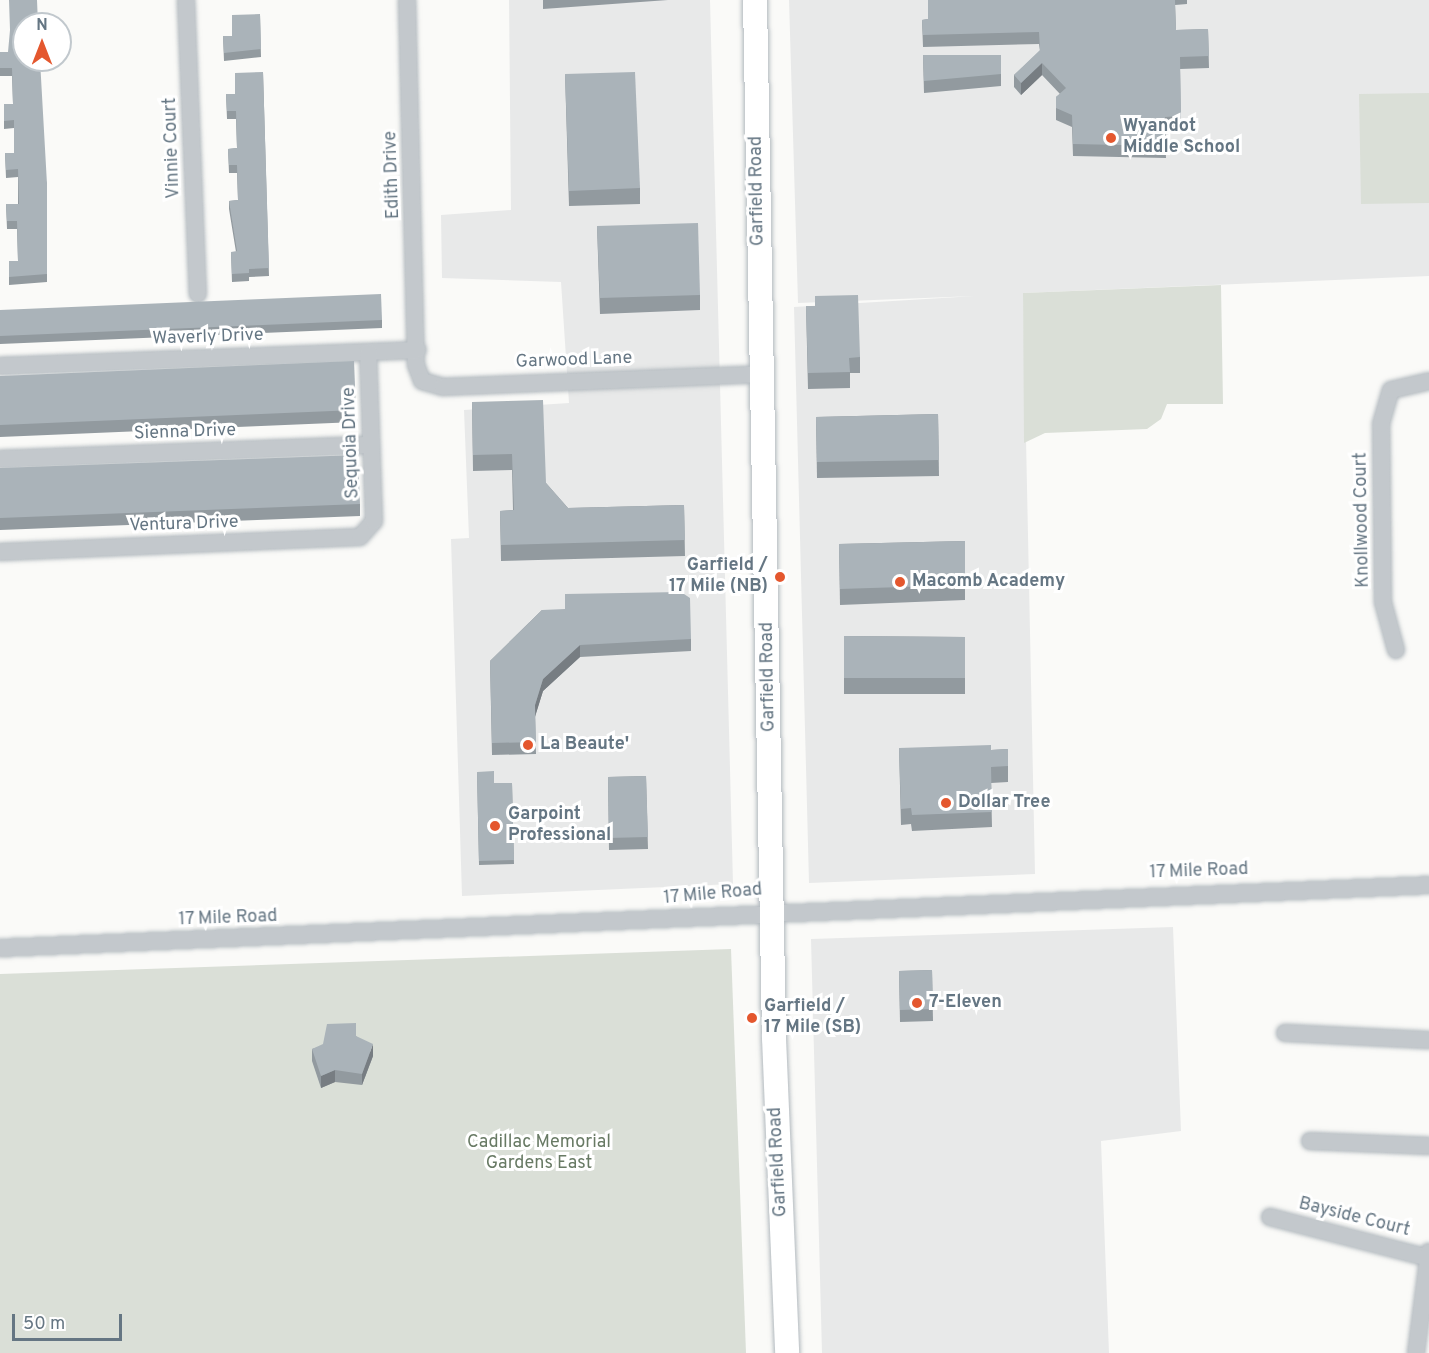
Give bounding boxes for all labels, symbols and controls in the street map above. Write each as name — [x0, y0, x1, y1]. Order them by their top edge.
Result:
north arrow — [12, 12, 72, 72]
text: N — [36, 16, 48, 36]
street label: Vinnie Court — [160, 97, 186, 199]
place label: Wyandot Middle School — [1123, 117, 1240, 160]
street label: Edith Drive — [381, 131, 405, 219]
marker: Wyandot Middle School — [1104, 131, 1118, 145]
street label: Garfield Road — [746, 136, 770, 246]
street label: Waverly Drive — [152, 325, 264, 351]
street label: Garwood Lane — [515, 348, 633, 374]
street label: Sequoia Drive — [339, 387, 365, 499]
street label: Sienna Drive — [134, 420, 236, 446]
street label: Knollwood Court — [1351, 452, 1375, 588]
street label: Ventura Drive — [129, 512, 239, 538]
place label: Garfield / 17 Mile (NB) — [669, 556, 768, 598]
marker: Garfield / 17 Mile (NB) — [773, 570, 787, 584]
place label: Macomb Academy — [912, 571, 1066, 593]
marker: Macomb Academy — [893, 575, 907, 589]
street label: Garfield Road — [757, 622, 781, 732]
place label: La Beaute' — [540, 734, 629, 756]
marker: La Beaute' — [521, 738, 535, 752]
place label: Dollar Tree — [958, 792, 1050, 814]
marker: Dollar Tree — [939, 796, 953, 810]
place label: Garpoint Professional — [508, 805, 611, 848]
marker: Garpoint Professional — [486, 817, 504, 835]
street label: 17 Mile Road — [1149, 859, 1249, 885]
street label: 17 Mile Road — [662, 880, 764, 910]
street label: 17 Mile Road — [178, 906, 278, 932]
place label: 7-Eleven — [929, 992, 1002, 1014]
marker: 7-Eleven — [910, 996, 924, 1010]
place label: Garfield / 17 Mile (SB) — [764, 997, 861, 1040]
marker: Garfield / 17 Mile (SB) — [745, 1011, 759, 1025]
street label: Garfield Road — [765, 1106, 793, 1218]
park label: Cadillac Memorial Gardens East — [467, 1133, 611, 1176]
street label: Bayside Court — [1296, 1194, 1412, 1242]
scale bar — [15, 1302, 124, 1340]
text: 50 m — [23, 1313, 65, 1336]

